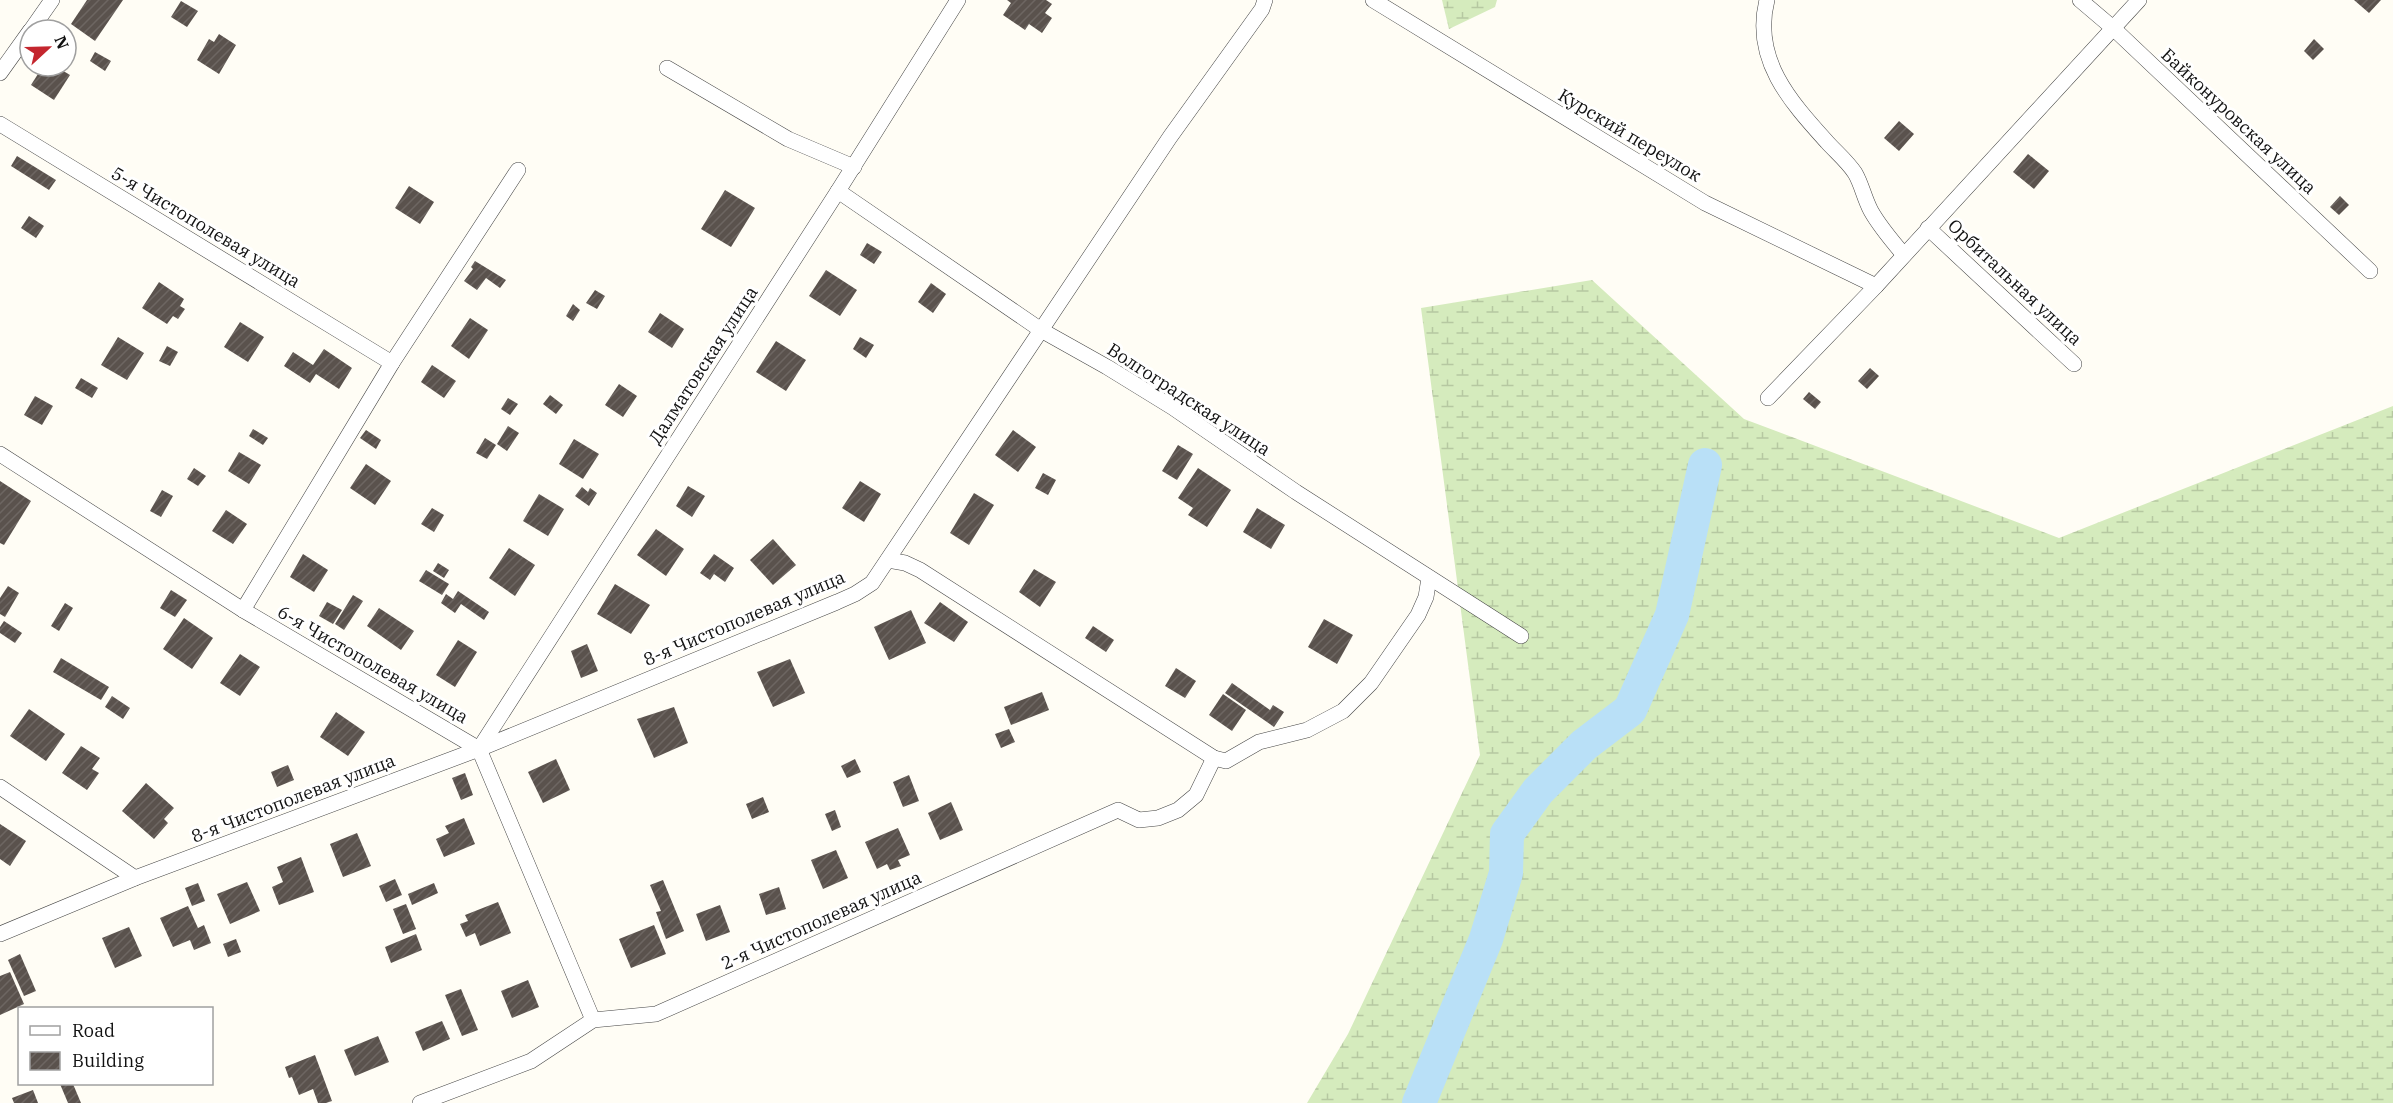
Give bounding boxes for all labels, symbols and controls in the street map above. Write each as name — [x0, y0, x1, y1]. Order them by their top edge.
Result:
north arrow — [18, 18, 78, 78]
text: N — [50, 33, 74, 52]
street label: Байконуровская улица — [2157, 43, 2321, 199]
street label: Курский переулок — [1554, 83, 1706, 187]
street label: 5-я Чистополевая улица — [107, 161, 305, 293]
street label: Орбитальная улица — [1943, 214, 2087, 350]
street label: Далматовская улица — [643, 282, 763, 448]
street label: Волгоградская улица — [1103, 338, 1275, 461]
street label: 8-я Чистополевая улица — [640, 565, 848, 671]
street label: 6-я Чистополевая улица — [273, 600, 473, 728]
street label: 8-я Чистополевая улица — [188, 748, 398, 848]
street label: 2-я Чистополевая улица — [717, 865, 925, 975]
legend — [18, 1007, 213, 1085]
text: Road — [72, 1019, 115, 1042]
text: Building — [72, 1049, 144, 1072]

